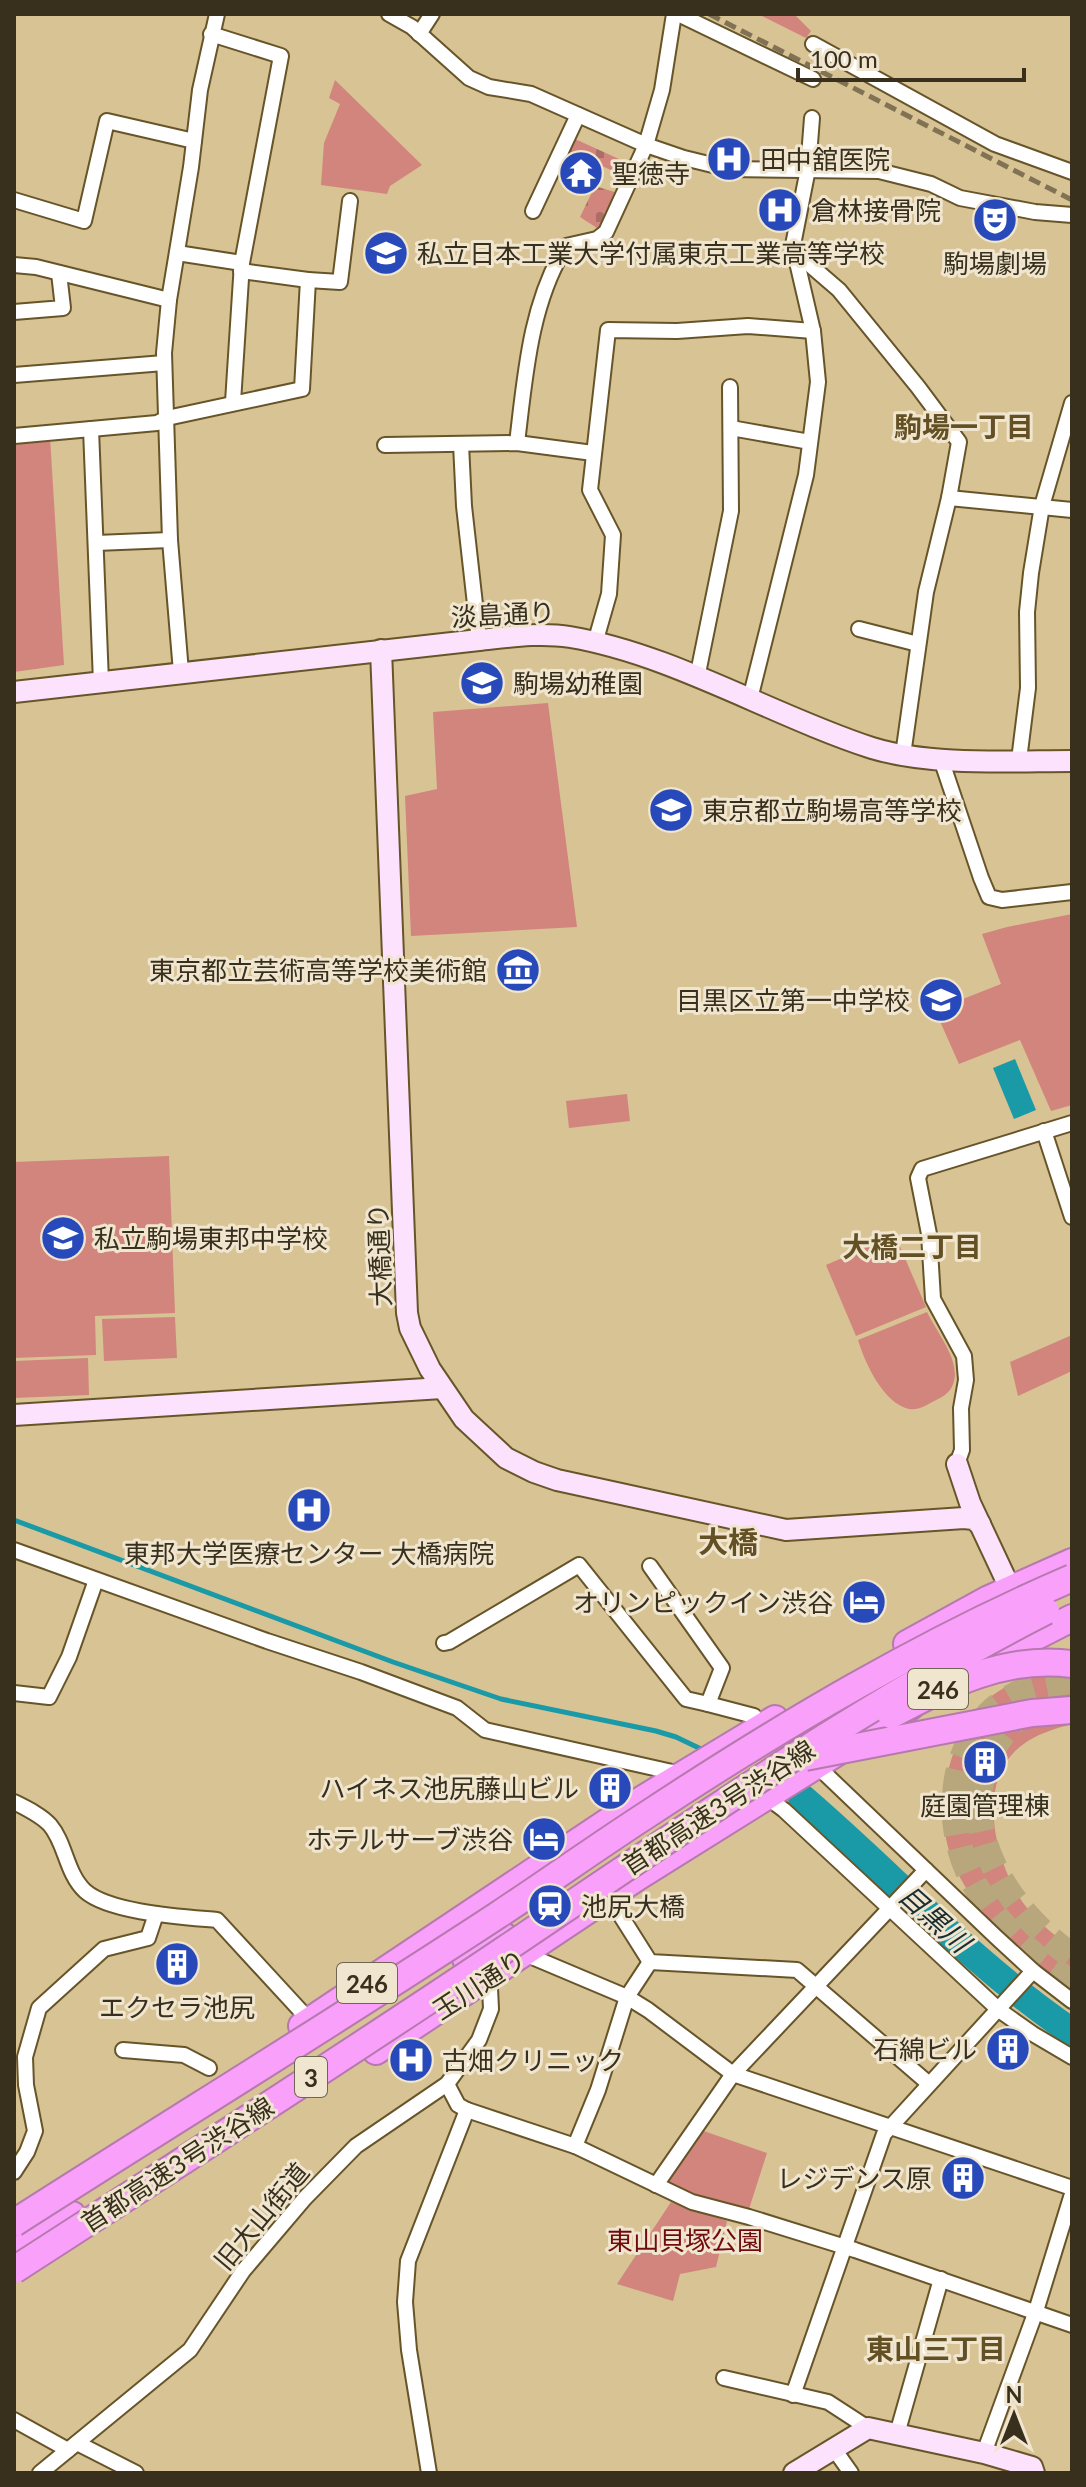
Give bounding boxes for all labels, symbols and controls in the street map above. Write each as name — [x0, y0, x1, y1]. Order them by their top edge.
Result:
scale bar — [798, 32, 1024, 82]
text: 100 m — [810, 44, 878, 73]
hospital icon: 田中舘医院 — [705, 135, 753, 183]
place label: 田中舘医院 — [760, 143, 890, 175]
temple icon: 聖徳寺 — [557, 149, 605, 197]
place label: 聖徳寺 — [612, 157, 690, 189]
hospital icon: 倉林接骨院 — [756, 186, 804, 234]
place label: 倉林接骨院 — [811, 194, 941, 226]
theatre icon: 駒場劇場 — [971, 196, 1019, 244]
school or university icon: 私立日本工業大学付属東京工業高等学校 — [362, 229, 410, 277]
place label: 私立日本工業大学付属東京工業高等学校 — [417, 237, 885, 269]
place label: 駒場劇場 — [943, 247, 1047, 279]
district label: 駒場一丁目 — [894, 409, 1034, 443]
street label: 淡島通り — [450, 595, 556, 633]
school or university icon: 駒場幼稚園 — [458, 659, 506, 707]
place label: 駒場幼稚園 — [513, 667, 643, 699]
school or university icon: 東京都立駒場高等学校 — [647, 786, 695, 834]
place label: 東京都立駒場高等学校 — [702, 794, 962, 826]
museum icon: 東京都立芸術高等学校美術館 — [494, 946, 542, 994]
place label: 東京都立芸術高等学校美術館 — [149, 954, 487, 986]
school or university icon: 目黒区立第一中学校 — [917, 976, 965, 1024]
place label: 目黒区立第一中学校 — [676, 984, 910, 1016]
street label: 大橋通り — [361, 1202, 397, 1308]
school or university icon: 私立駒場東邦中学校 — [39, 1214, 87, 1262]
place label: 私立駒場東邦中学校 — [94, 1222, 328, 1254]
district label: 大橋二丁目 — [842, 1229, 982, 1263]
hospital icon: 東邦大学医療センター 大橋病院 — [285, 1486, 333, 1534]
district label: 大橋 — [698, 1523, 758, 1559]
place label: 東邦大学医療センター 大橋病院 — [124, 1537, 494, 1569]
hotel icon: オリンピックイン渋谷 — [840, 1578, 888, 1626]
place label: オリンピックイン渋谷 — [573, 1586, 833, 1618]
road number: 246 — [908, 1669, 968, 1709]
street label: 首都高速3号渋谷線 — [616, 1733, 820, 1881]
building icon: 庭園管理棟 — [961, 1738, 1009, 1786]
building icon: ハイネス池尻藤山ビル — [586, 1764, 634, 1812]
place label: ハイネス池尻藤山ビル — [320, 1772, 579, 1804]
place label: 庭園管理棟 — [920, 1789, 1050, 1821]
hotel icon: ホテルサーブ渋谷 — [520, 1815, 568, 1863]
place label: ホテルサーブ渋谷 — [307, 1823, 513, 1855]
water label: 目黒川 — [892, 1877, 980, 1961]
station icon: 池尻大橋 — [526, 1882, 574, 1930]
place label: 池尻大橋 — [581, 1890, 685, 1922]
building icon: エクセラ池尻 — [153, 1940, 201, 1988]
street label: 玉川通り — [427, 1942, 531, 2026]
road number: 246 — [337, 1963, 397, 2003]
place label: エクセラ池尻 — [99, 1991, 255, 2023]
building icon: 石綿ビル — [984, 2025, 1032, 2073]
place label: 石綿ビル — [873, 2033, 977, 2065]
hospital icon: 古畑クリニック — [387, 2036, 435, 2084]
place label: 古畑クリニック — [442, 2044, 624, 2076]
road number: 3 — [295, 2057, 327, 2097]
street label: 首都高速3号渋谷線 — [75, 2090, 279, 2238]
building icon: レジデンス原 — [939, 2154, 987, 2202]
street label: 旧大山街道 — [207, 2156, 315, 2276]
place label: レジデンス原 — [777, 2162, 932, 2194]
park label: 東山貝塚公園 — [607, 2224, 763, 2256]
district label: 東山三丁目 — [866, 2331, 1006, 2365]
north arrow — [974, 2375, 1054, 2455]
text: N — [1006, 2381, 1022, 2408]

